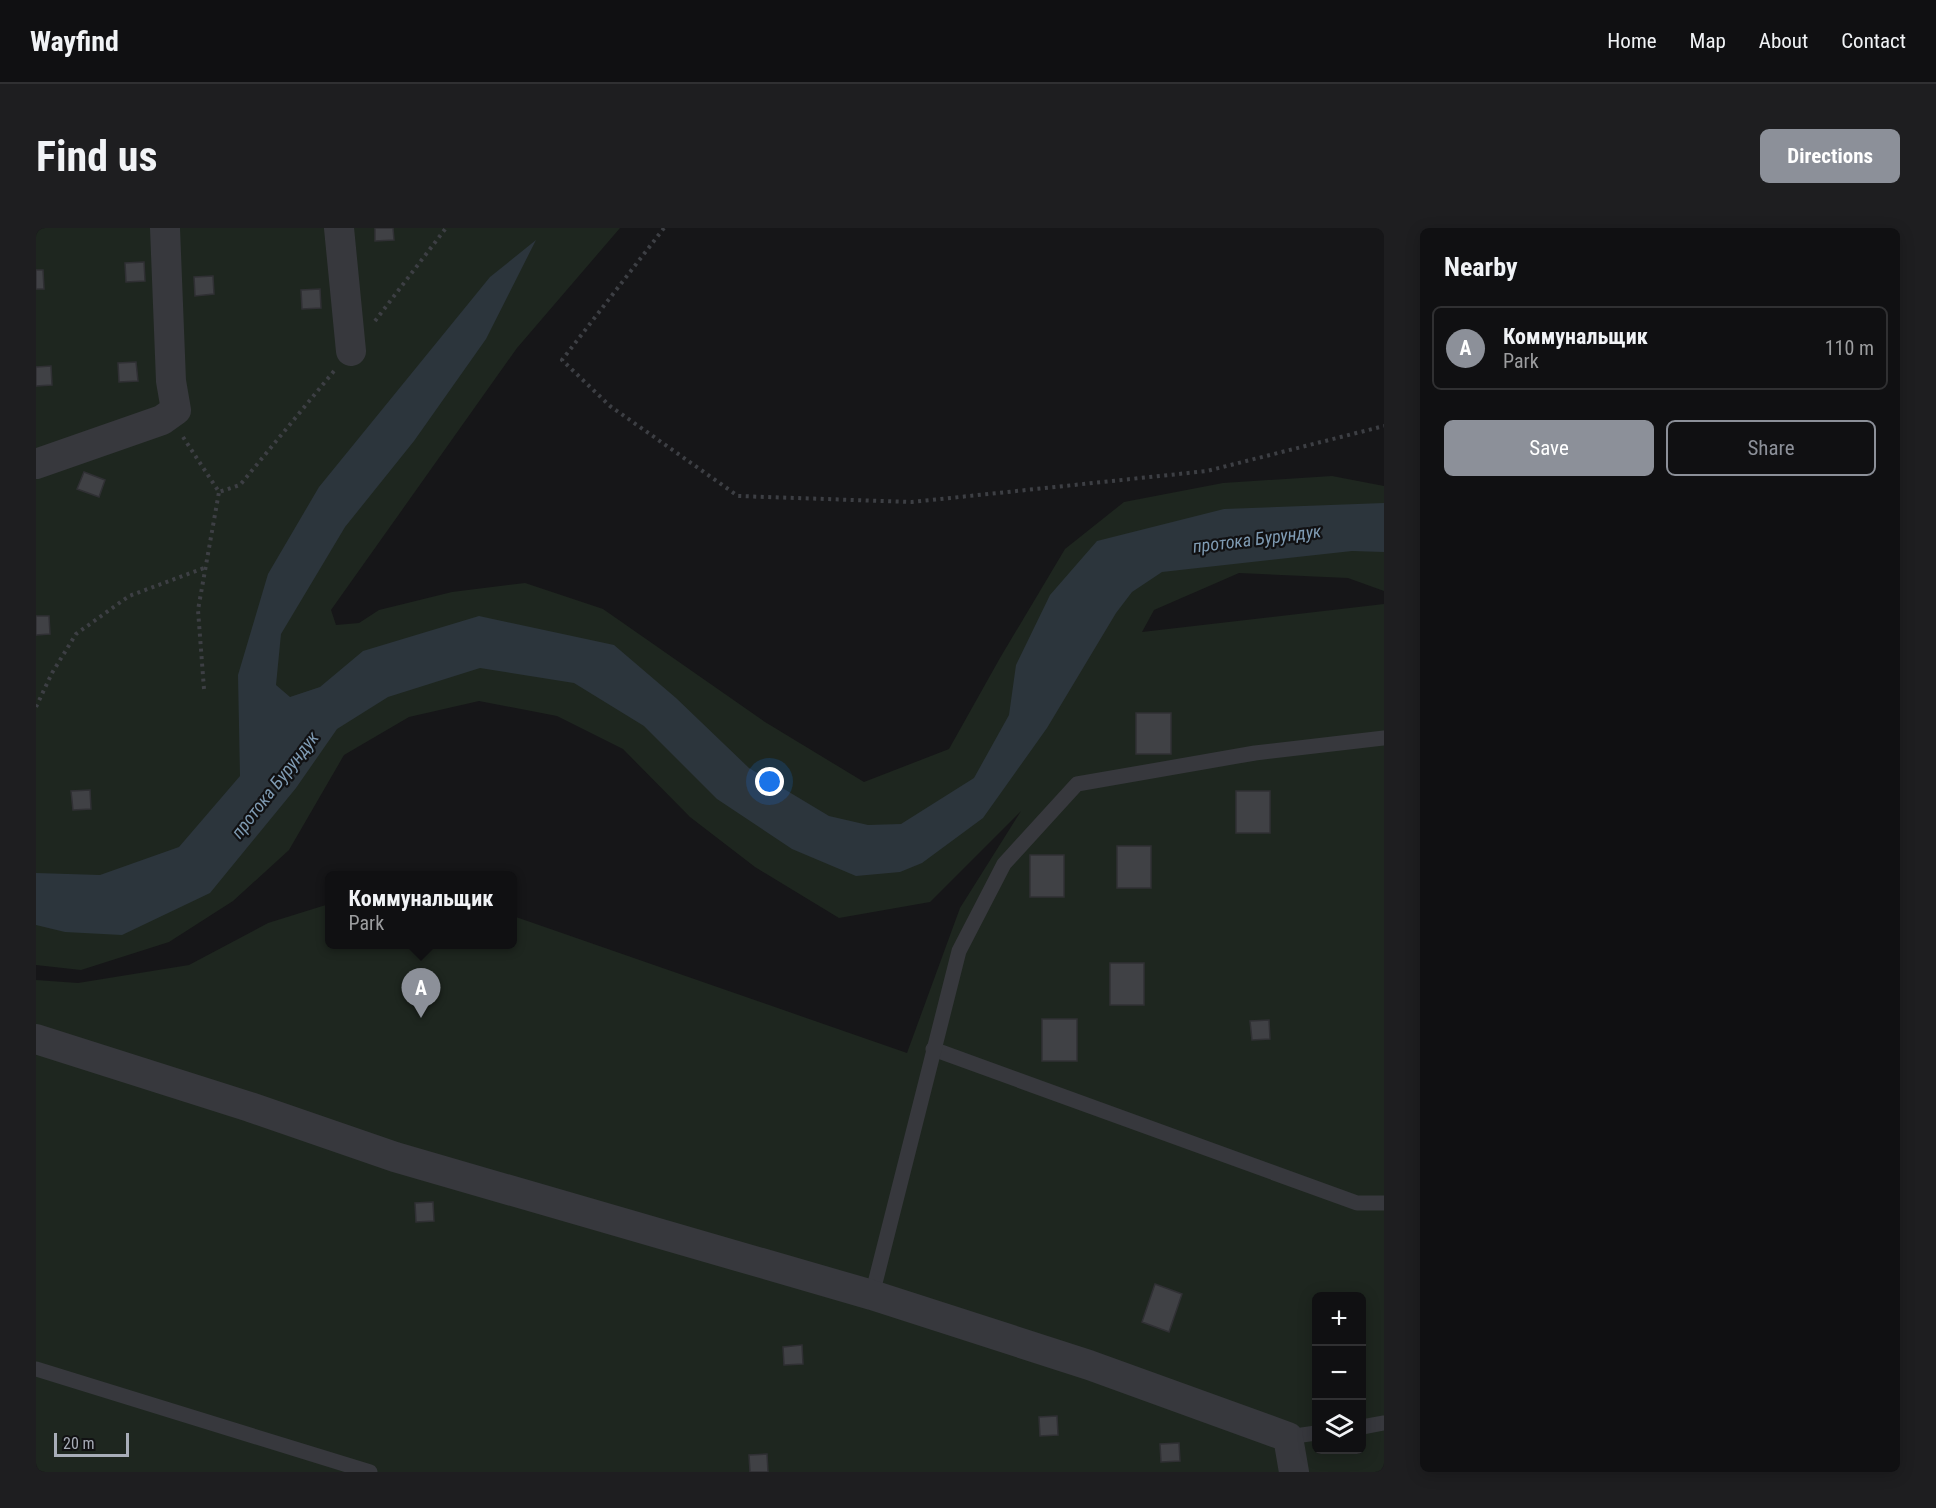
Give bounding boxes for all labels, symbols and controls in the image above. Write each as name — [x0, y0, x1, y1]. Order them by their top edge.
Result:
text: Wayfind — [30, 25, 119, 58]
text: Home — [1607, 29, 1657, 53]
text: Map — [1690, 29, 1726, 53]
text: About — [1759, 29, 1808, 53]
text: Contact — [1841, 29, 1906, 53]
button: Directions — [1760, 129, 1900, 183]
text: Find us — [36, 132, 157, 181]
text: Nearby — [1444, 252, 1518, 282]
text: Коммунальщик — [1503, 324, 1648, 349]
text: A — [1460, 336, 1471, 360]
text: 110 m — [1825, 336, 1874, 360]
text: Park — [1503, 349, 1539, 373]
button: Save — [1444, 420, 1654, 476]
button: Share — [1666, 420, 1876, 476]
water label: протока Бурундук — [1191, 520, 1323, 557]
water label: протока Бурундук — [227, 727, 323, 842]
your location — [755, 767, 784, 796]
popup — [325, 871, 517, 949]
text: Коммунальщик — [349, 886, 493, 911]
text: Park — [349, 911, 384, 935]
pin: A — [402, 968, 440, 1018]
map controls — [1312, 1292, 1366, 1454]
button: + — [1312, 1292, 1366, 1346]
button: − — [1312, 1346, 1366, 1400]
button: layers — [1312, 1400, 1366, 1454]
scale bar — [54, 1430, 129, 1458]
text: 20 m — [63, 1434, 95, 1453]

